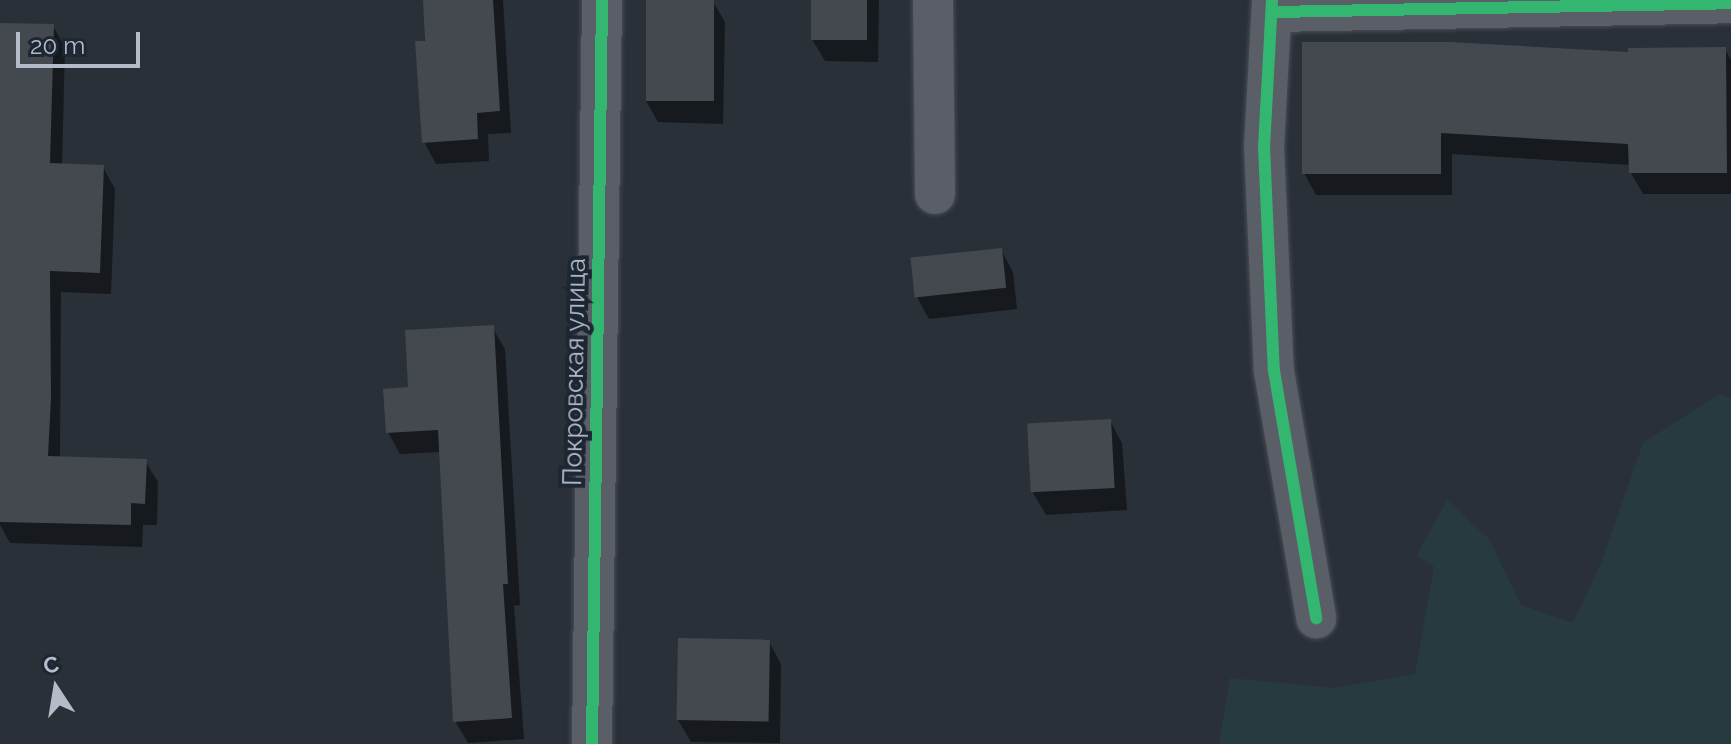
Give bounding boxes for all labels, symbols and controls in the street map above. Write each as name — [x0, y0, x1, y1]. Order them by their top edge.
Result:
scale bar — [20, 16, 144, 66]
text: 20 m — [30, 31, 85, 60]
street label: Покровская улица — [557, 257, 593, 487]
north arrow — [16, 648, 96, 728]
text: С — [41, 650, 61, 679]

